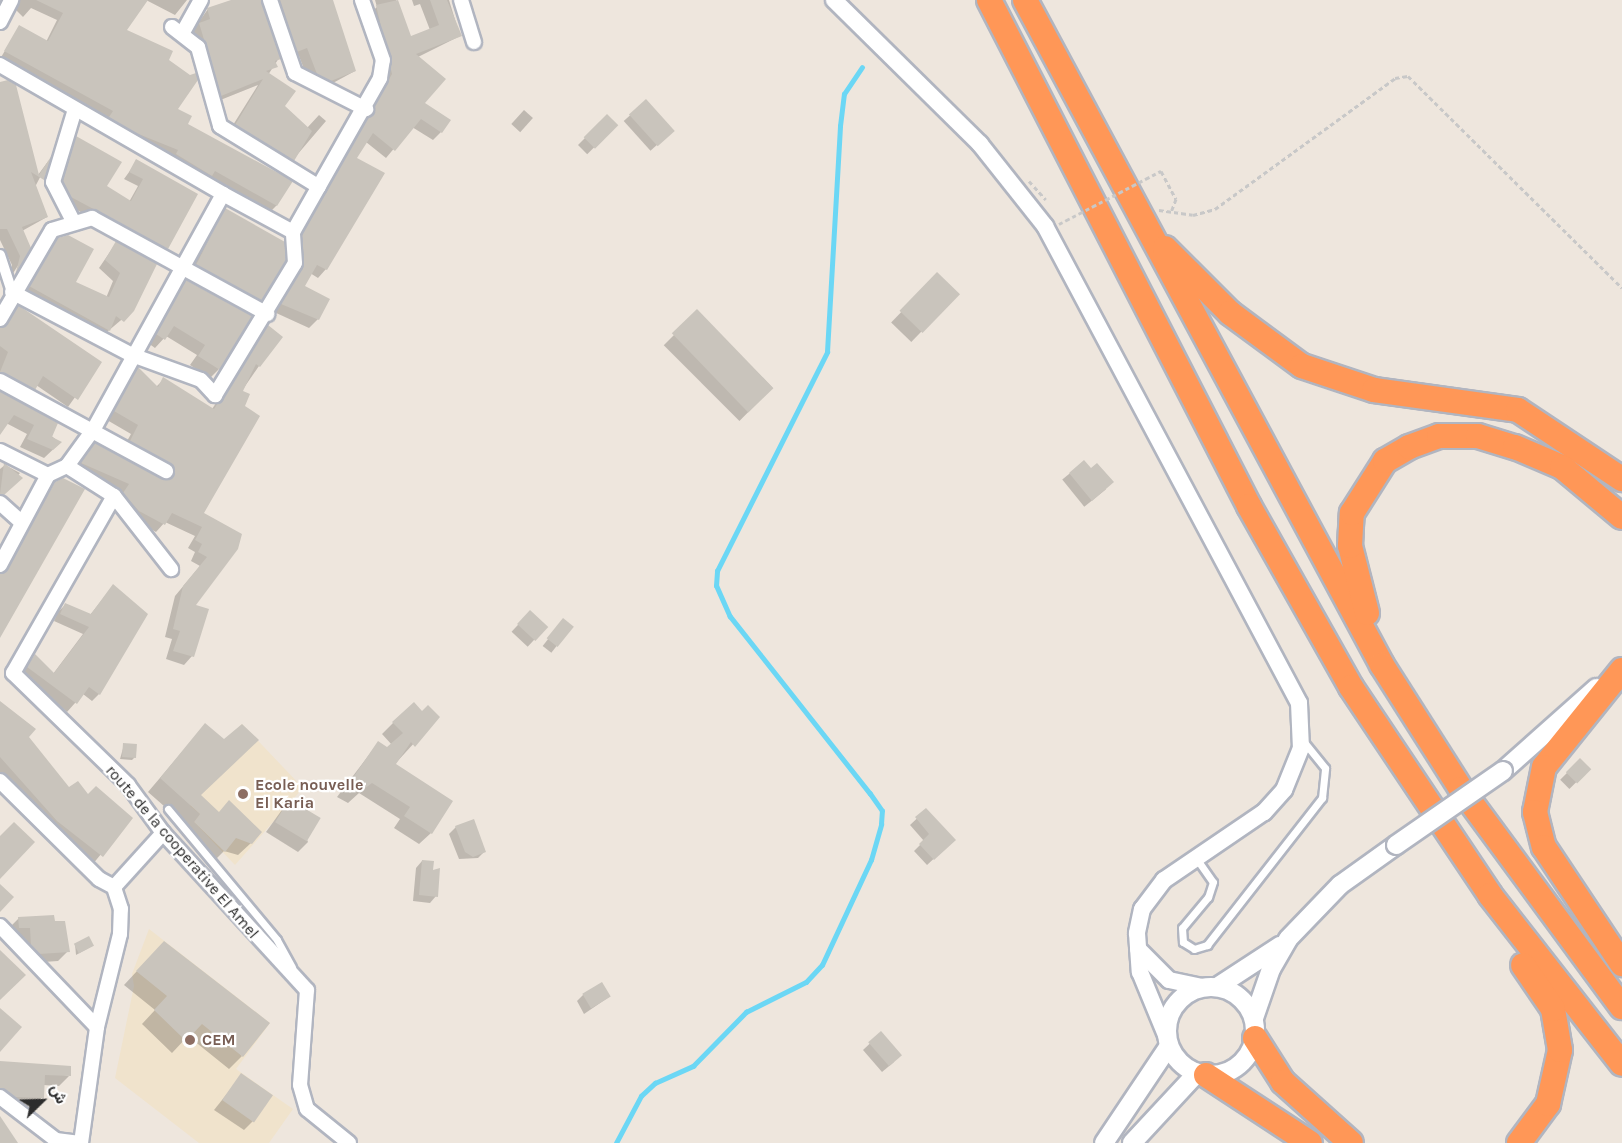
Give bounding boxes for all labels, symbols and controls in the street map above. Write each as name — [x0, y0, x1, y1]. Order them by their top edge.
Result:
street label: route de la cooperative El Amel — [101, 761, 263, 943]
place label: Ecole nouvelle El Karia — [255, 775, 363, 813]
marker: Ecole nouvelle El Karia — [236, 787, 250, 801]
place label: CEM — [202, 1030, 236, 1050]
marker: CEM — [183, 1033, 197, 1047]
north arrow — [12, 1071, 72, 1131]
text: ش — [47, 1081, 72, 1106]

